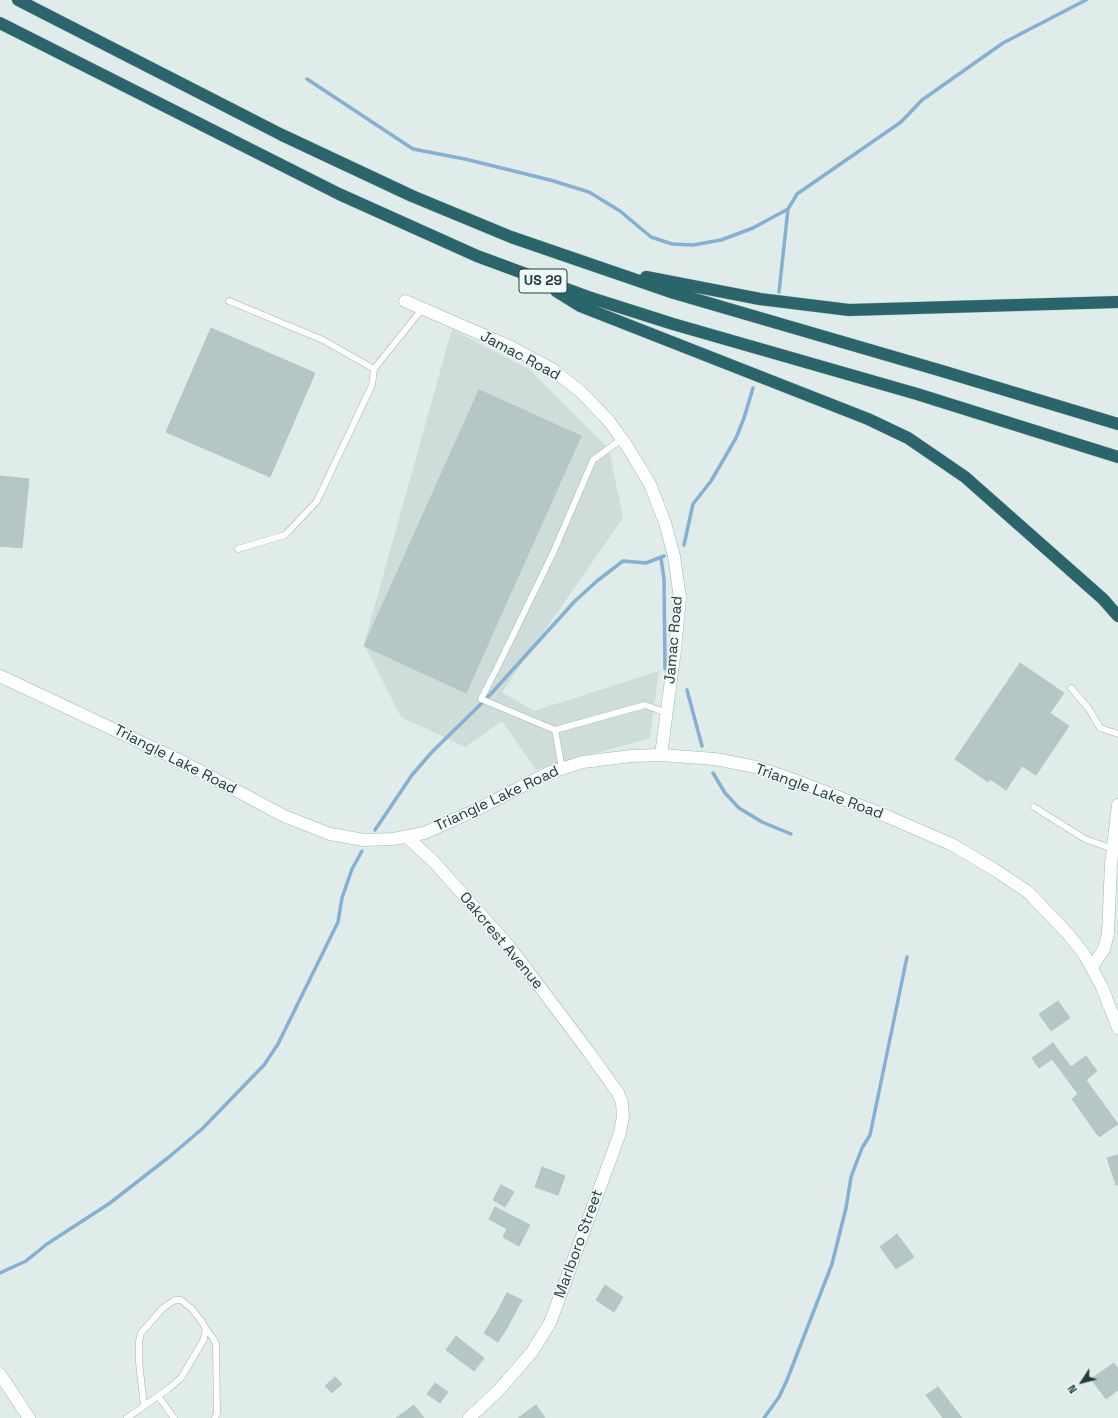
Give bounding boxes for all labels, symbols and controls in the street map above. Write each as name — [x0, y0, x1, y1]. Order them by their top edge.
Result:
road number: US 29 — [519, 269, 567, 293]
street label: Jamac Road — [477, 327, 563, 385]
street label: Jamac Road — [661, 595, 687, 685]
street label: Triangle Lake Road — [111, 721, 239, 799]
street label: Triangle Lake Road — [753, 760, 885, 824]
street label: Triangle Lake Road — [432, 762, 562, 836]
street label: Oakcrest Avenue — [455, 889, 547, 993]
street label: Marlboro Street — [551, 1187, 607, 1301]
north arrow — [1062, 1362, 1102, 1402]
text: N — [1064, 1382, 1080, 1396]

